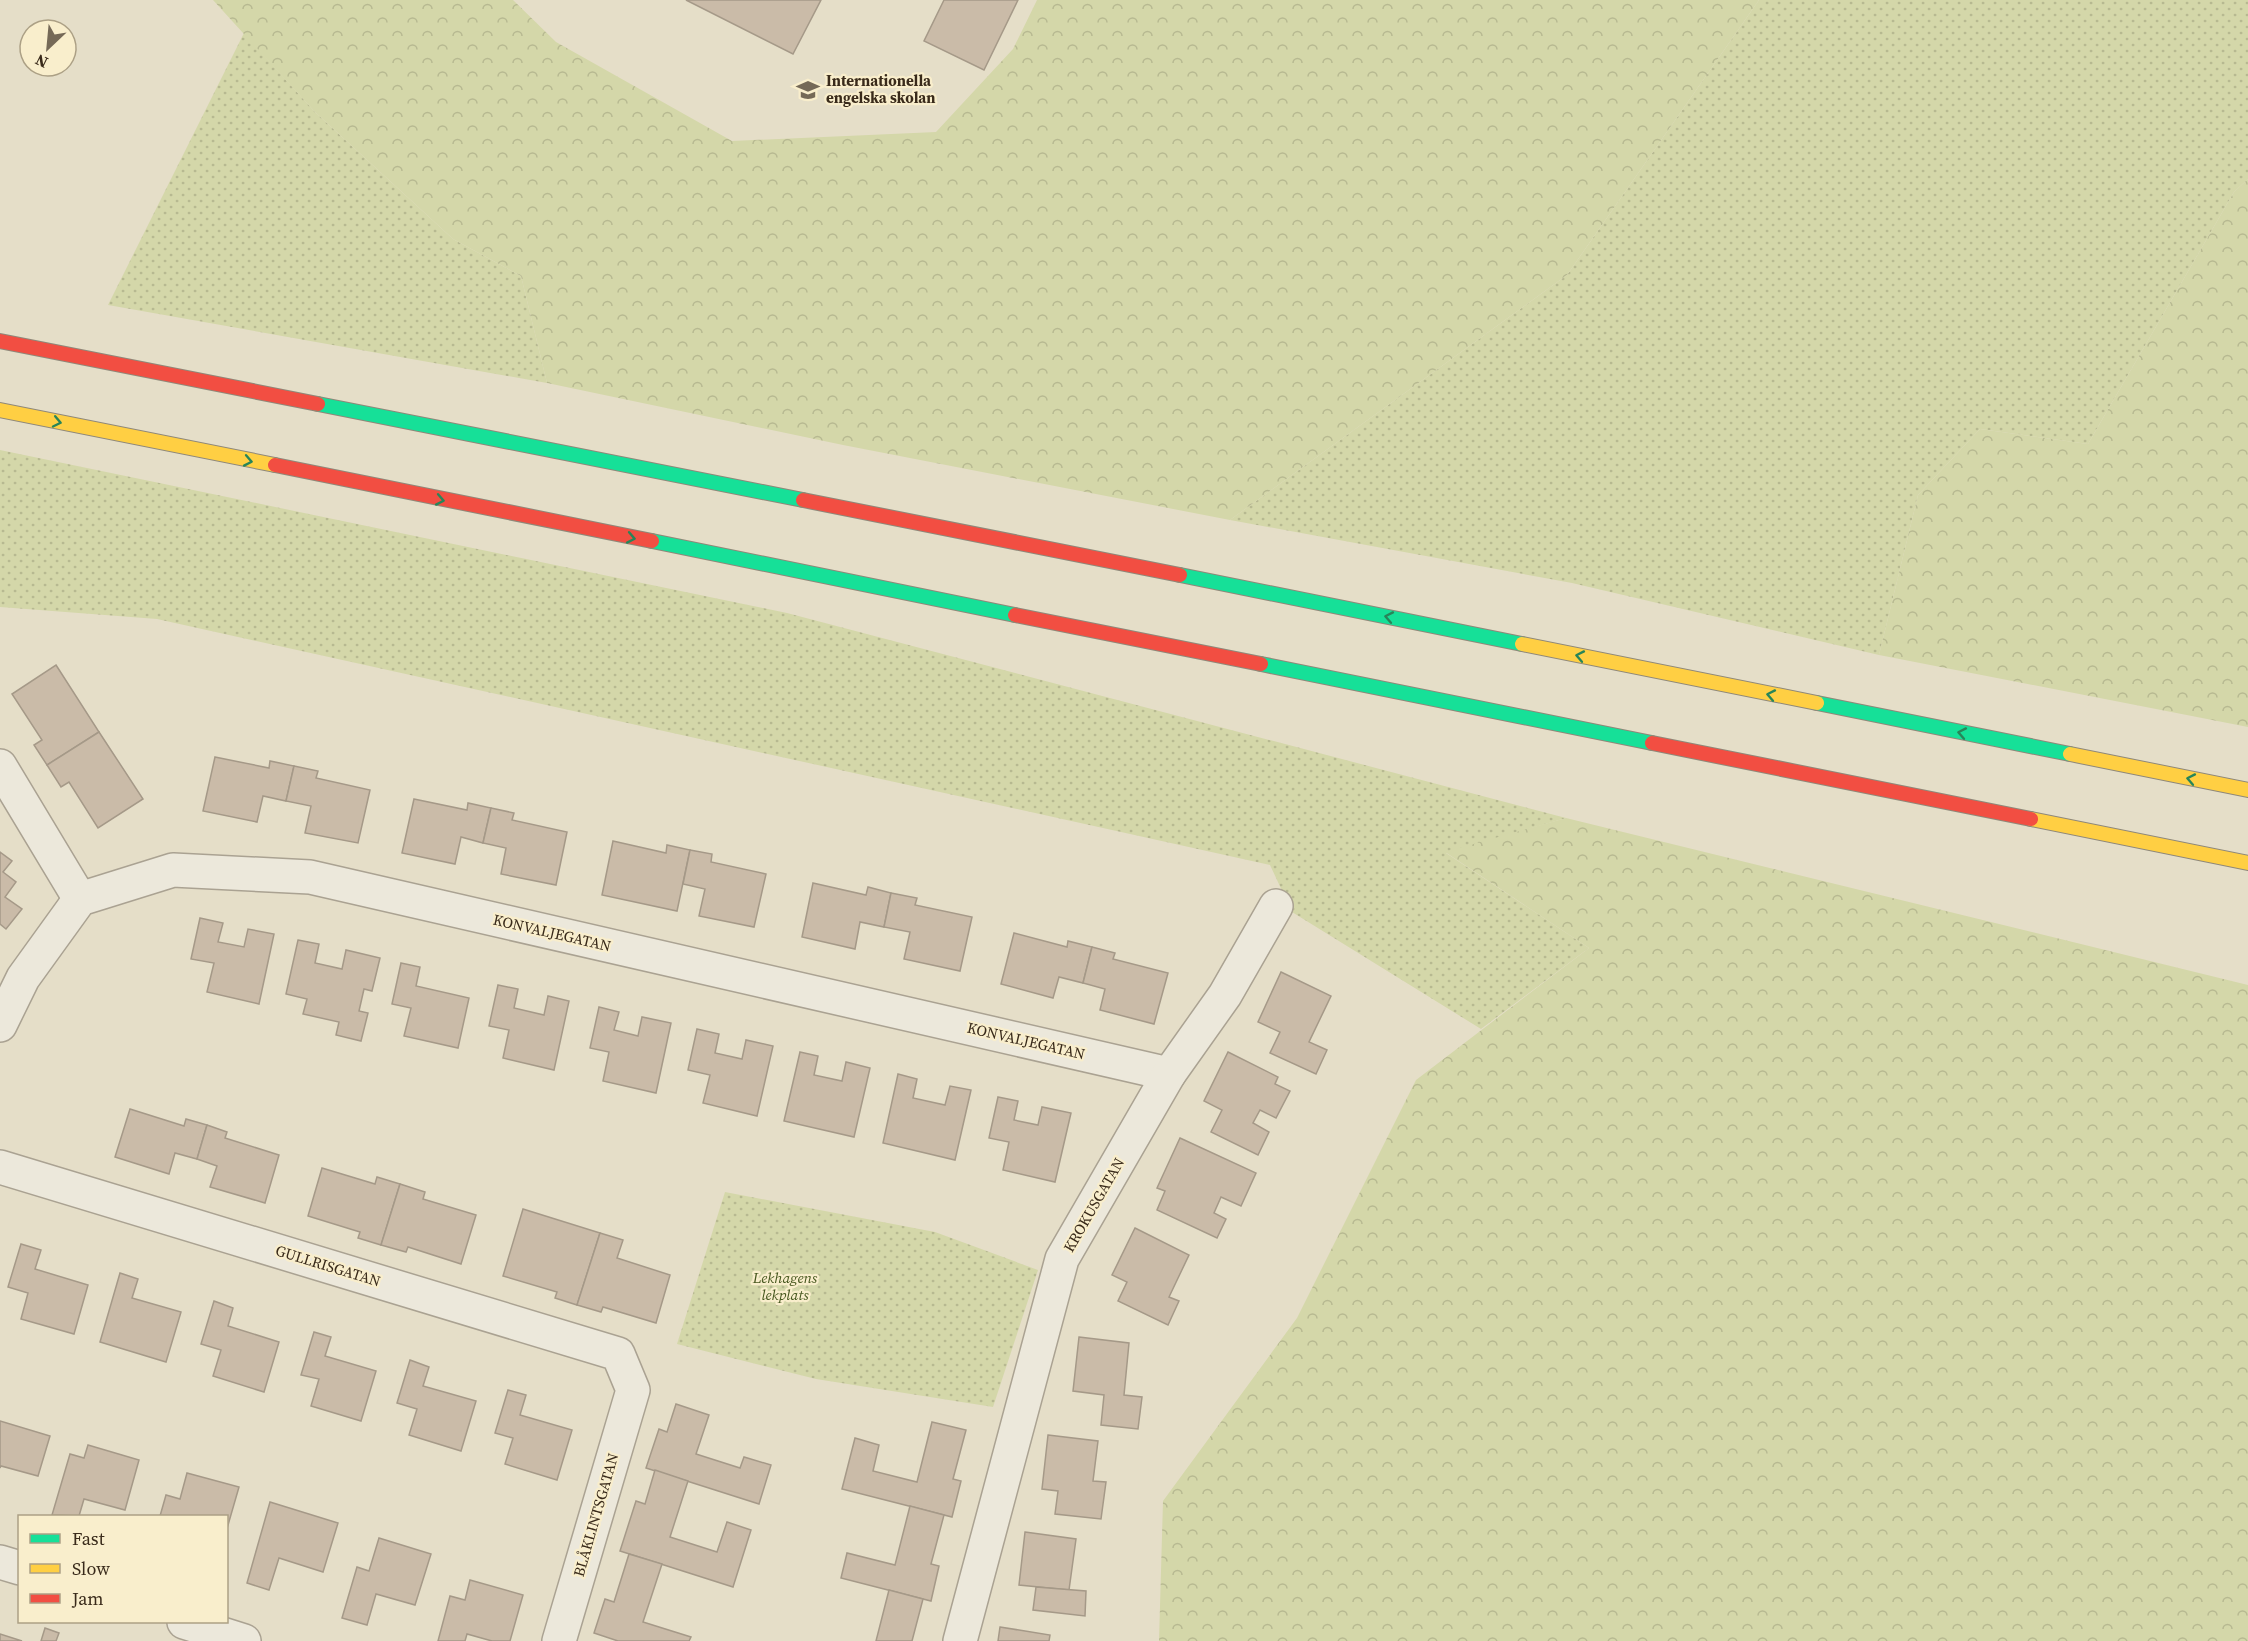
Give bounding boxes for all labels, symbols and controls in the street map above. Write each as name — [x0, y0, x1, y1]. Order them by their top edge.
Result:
north arrow — [18, 18, 78, 78]
text: N — [31, 49, 51, 74]
place label: Internationella engelska skolan — [826, 70, 936, 108]
school or university icon: Internationella engelska skolan — [795, 77, 821, 103]
one-way arrow — [52, 415, 62, 428]
one-way arrow — [243, 454, 253, 467]
one-way arrow — [434, 492, 444, 505]
one-way arrow — [625, 531, 635, 544]
one-way arrow — [1384, 611, 1394, 624]
one-way arrow — [1576, 650, 1586, 663]
one-way arrow — [1767, 689, 1777, 702]
one-way arrow — [1958, 727, 1968, 740]
one-way arrow — [2186, 773, 2196, 786]
street label: KONVALJEGATAN — [491, 909, 613, 956]
street label: KONVALJEGATAN — [965, 1017, 1087, 1064]
street label: KROKUSGATAN — [1058, 1154, 1129, 1256]
street label: GULLRISGATAN — [273, 1240, 383, 1291]
park label: Lekhagens lekplats — [752, 1267, 818, 1305]
street label: BLÅKLINTSGATAN — [568, 1451, 623, 1579]
legend — [18, 1515, 228, 1623]
text: Fast — [72, 1526, 105, 1551]
text: Slow — [72, 1556, 110, 1581]
text: Jam — [71, 1586, 104, 1611]

